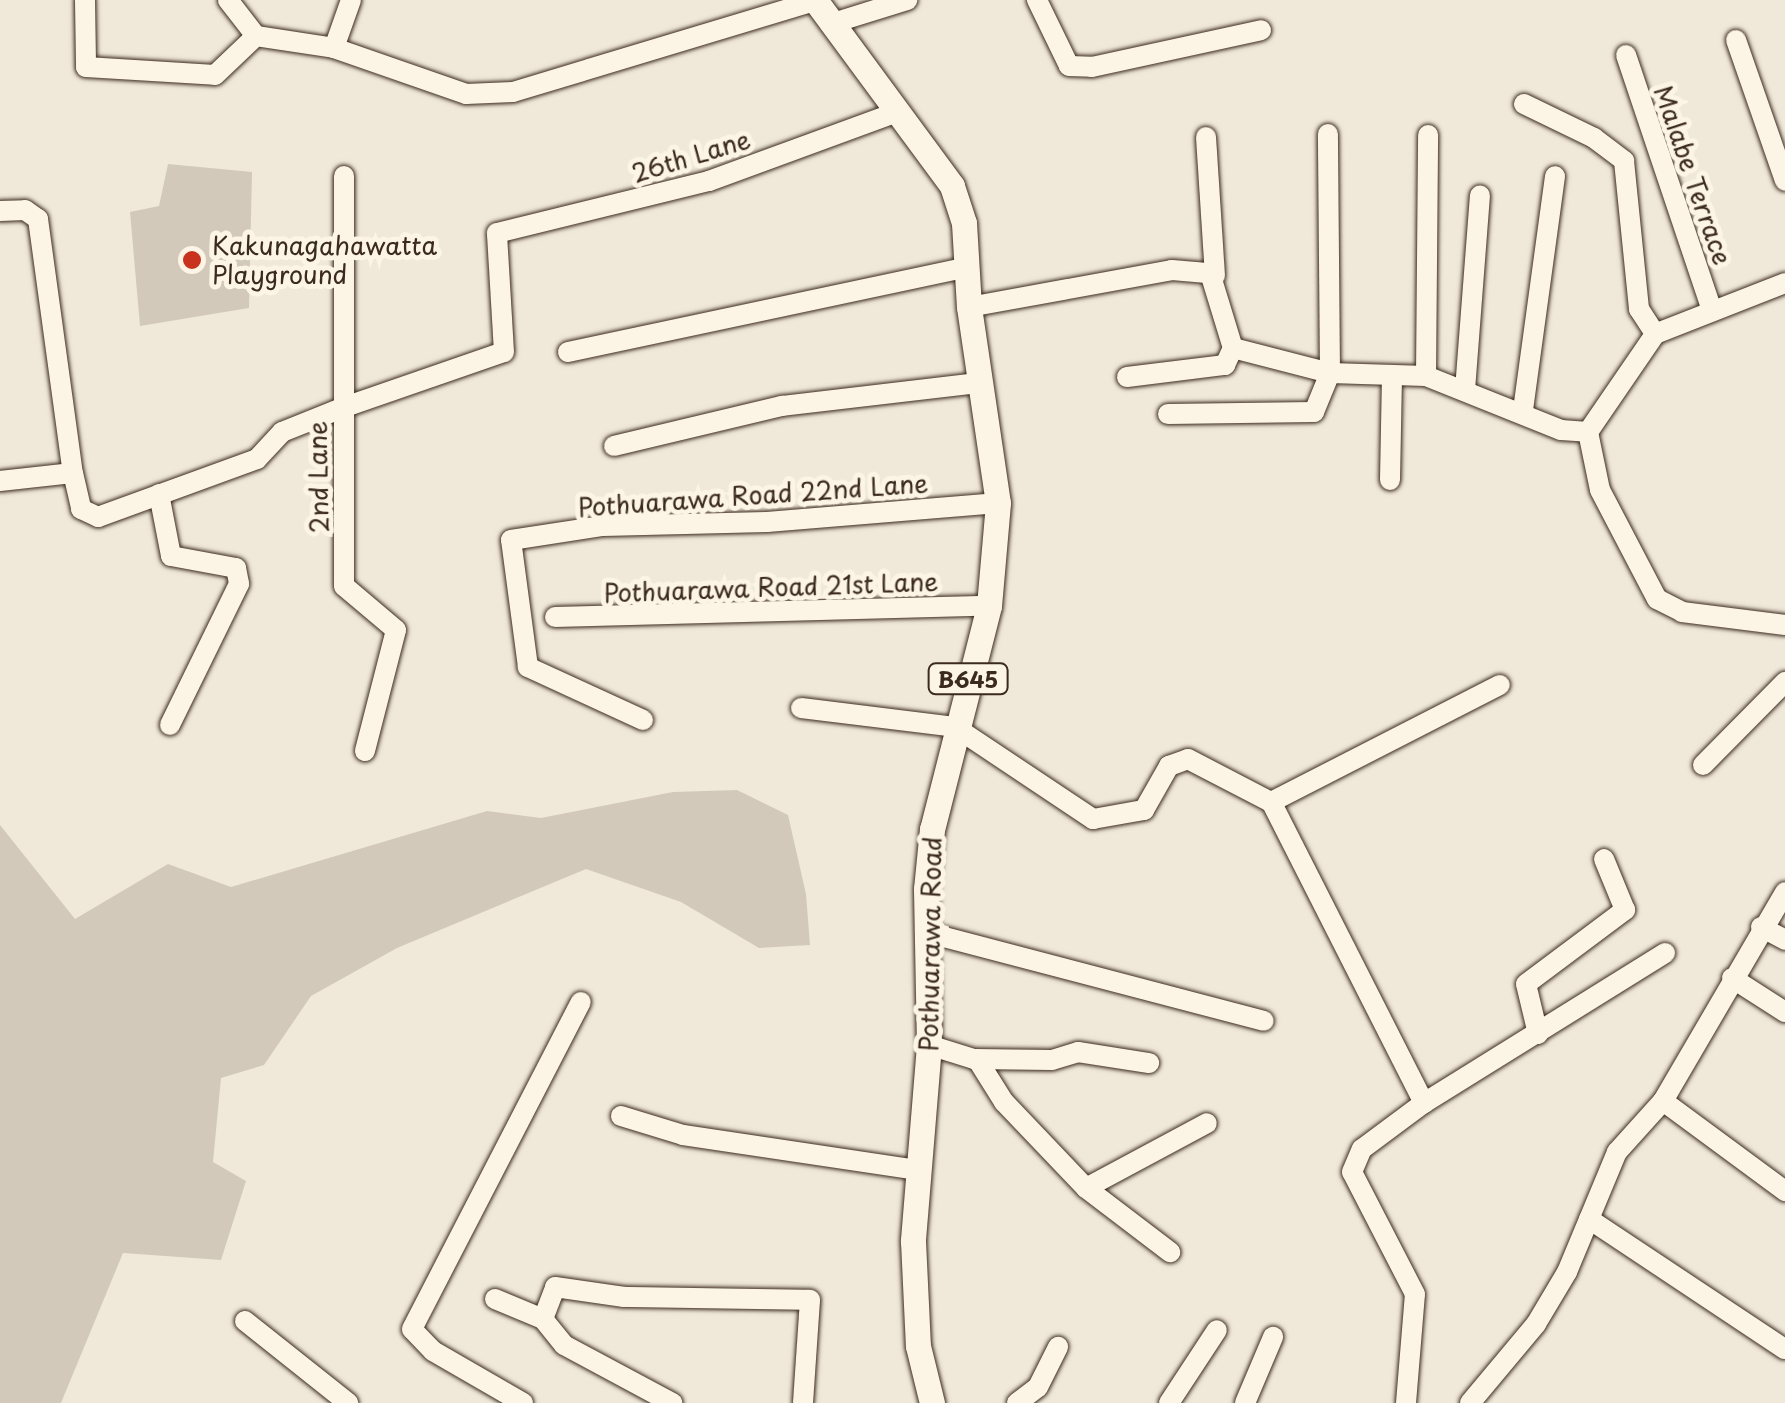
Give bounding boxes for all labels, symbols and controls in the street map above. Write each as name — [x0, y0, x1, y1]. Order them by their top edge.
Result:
street label: Malabe Terrace — [1648, 81, 1738, 269]
street label: 26th Lane — [627, 123, 755, 189]
place label: Kakunagahawatta Playground — [212, 231, 437, 290]
marker: Kakunagahawatta Playground — [181, 249, 203, 271]
street label: 2nd Lane — [302, 420, 334, 534]
street label: Pothuarawa Road 22nd Lane — [577, 468, 929, 522]
street label: Pothuarawa Road 21st Lane — [602, 566, 940, 608]
road number: B645 — [926, 662, 1010, 696]
street label: Pothuarawa Road — [913, 837, 947, 1051]

